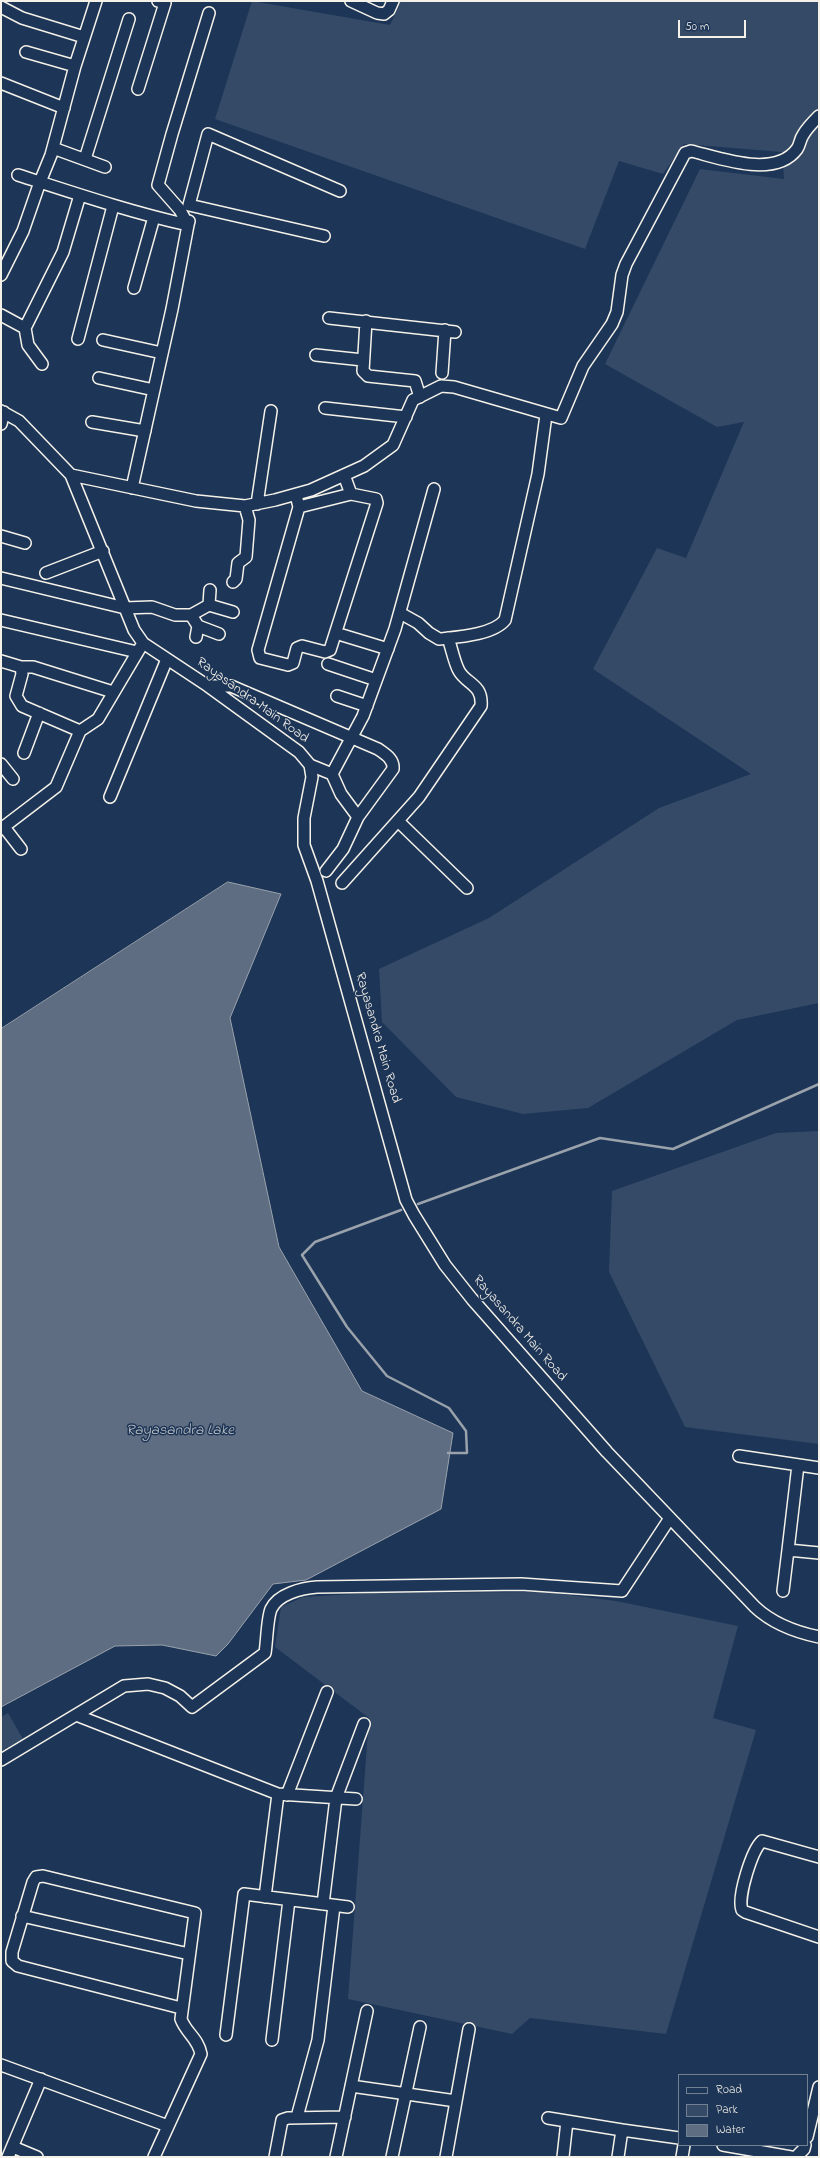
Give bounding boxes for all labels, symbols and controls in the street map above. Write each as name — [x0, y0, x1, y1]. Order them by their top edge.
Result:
scale bar — [680, 12, 748, 38]
text: 50 m — [685, 18, 709, 36]
street label: Rayasandra Main Road — [192, 655, 312, 747]
street label: Rayasandra Main Road — [350, 971, 404, 1105]
street label: Rayasandra Main Road — [468, 1273, 570, 1385]
water label: Rayasandra Lake — [126, 1423, 234, 1441]
legend — [678, 2074, 808, 2146]
text: Road — [716, 2081, 742, 2099]
text: Park — [716, 2101, 738, 2119]
text: Water — [716, 2121, 745, 2139]

